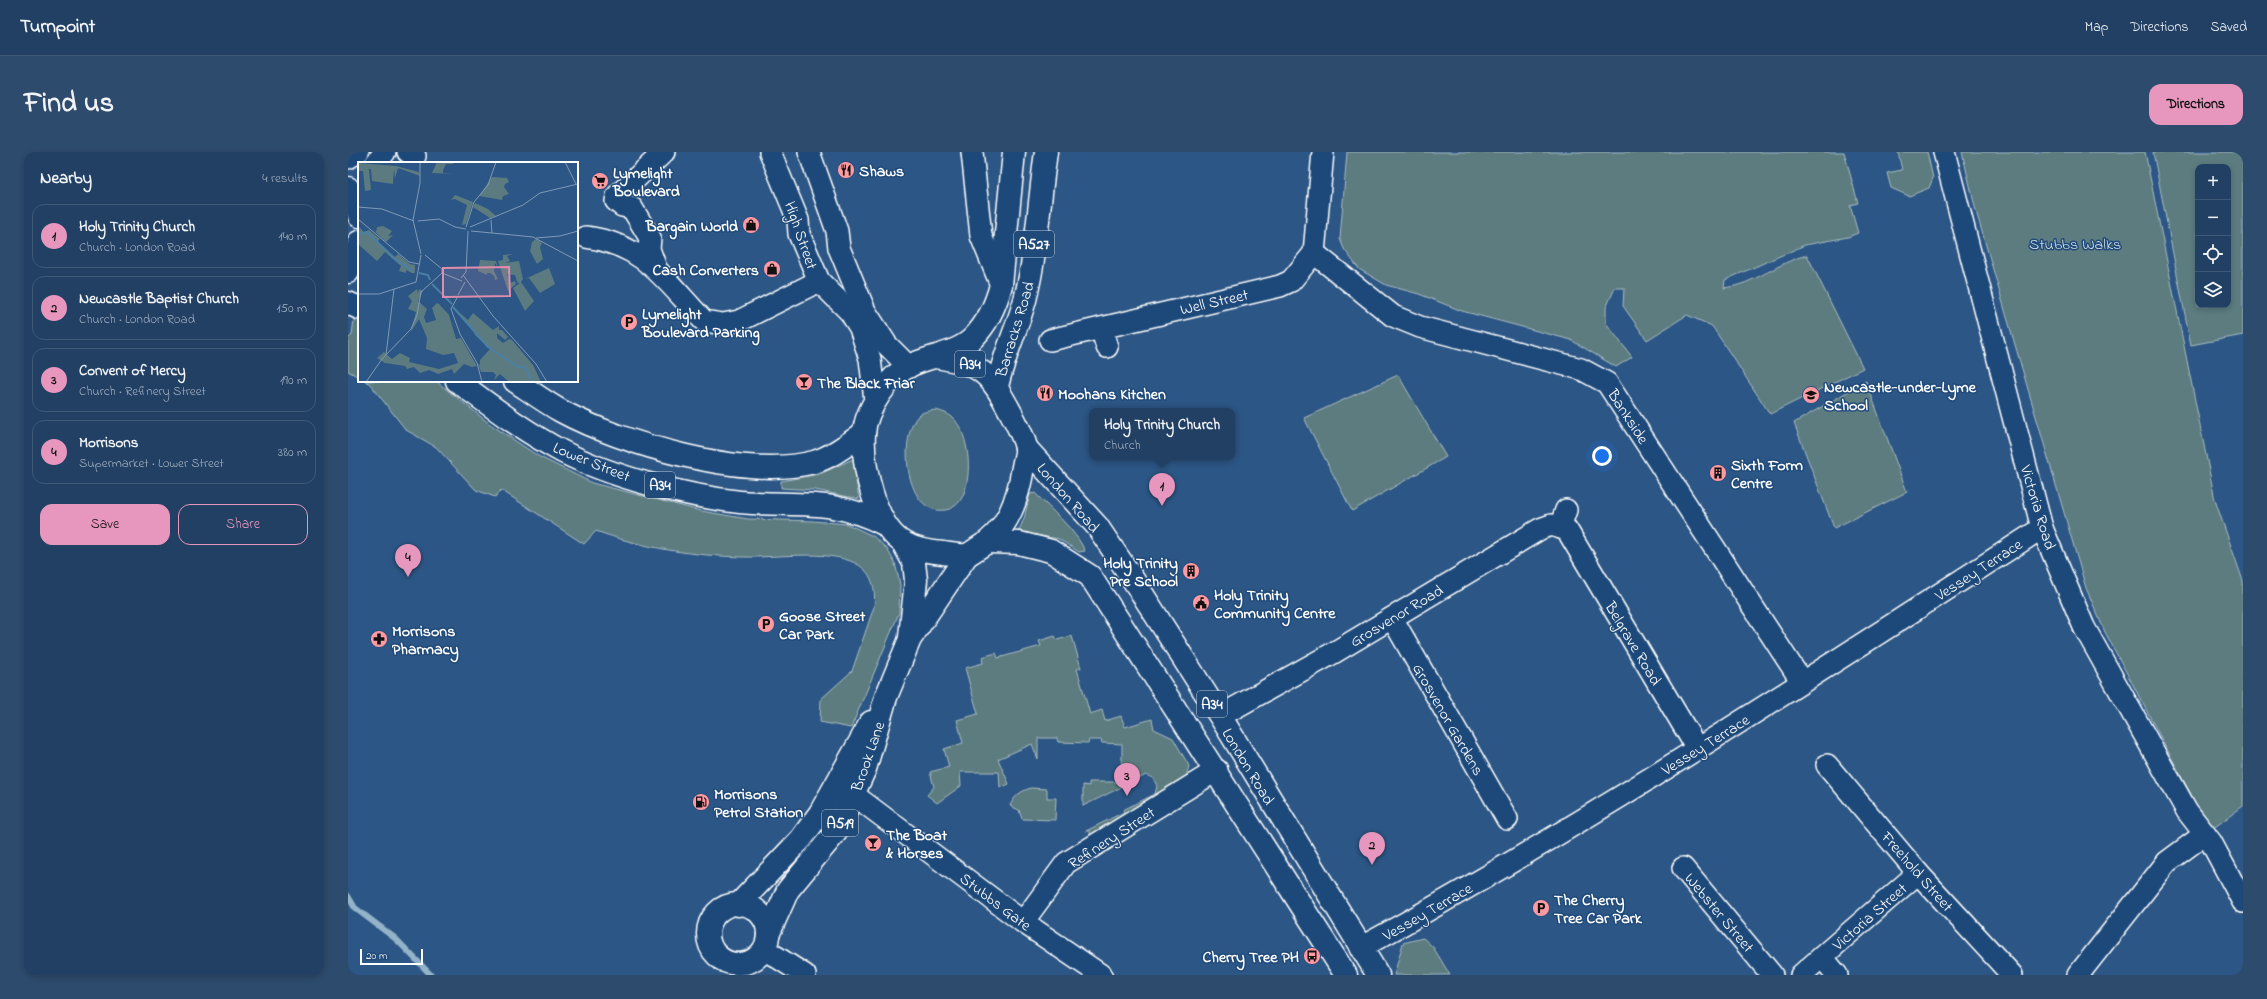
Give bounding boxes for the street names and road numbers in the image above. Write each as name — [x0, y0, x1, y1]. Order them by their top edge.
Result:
street label: High Street — [777, 198, 823, 274]
road number: A527 — [1014, 231, 1054, 257]
street label: Barracks Road — [990, 279, 1042, 381]
street label: Well Street — [1178, 283, 1252, 322]
road number: A34 — [955, 351, 985, 377]
street label: Bankside — [1600, 384, 1655, 450]
street label: Lower Street — [549, 437, 634, 489]
street label: London Road — [1030, 458, 1105, 539]
street label: Victoria Road — [2013, 461, 2061, 553]
road number: A34 — [645, 472, 675, 498]
street label: Vessey Terrace — [1930, 533, 2028, 609]
street label: Grosvenor Road — [1346, 579, 1448, 654]
street label: Belgrave Road — [1597, 597, 1667, 691]
street label: Grosvenor Gardens — [1405, 659, 1489, 781]
road number: A34 — [1197, 691, 1227, 717]
street label: Vessey Terrace — [1656, 709, 1756, 783]
street label: Brook Lane — [845, 718, 892, 796]
street label: London Road — [1215, 724, 1280, 810]
street label: Refinery Street — [1064, 801, 1161, 876]
road number: A519 — [822, 810, 858, 836]
street label: Freehold Street — [1874, 826, 1959, 918]
street label: Stubbs Gate — [954, 868, 1036, 938]
street label: Webster Street — [1678, 868, 1760, 959]
street label: Vessey Terrace — [1378, 877, 1478, 949]
street label: Victoria Street — [1827, 878, 1914, 958]

